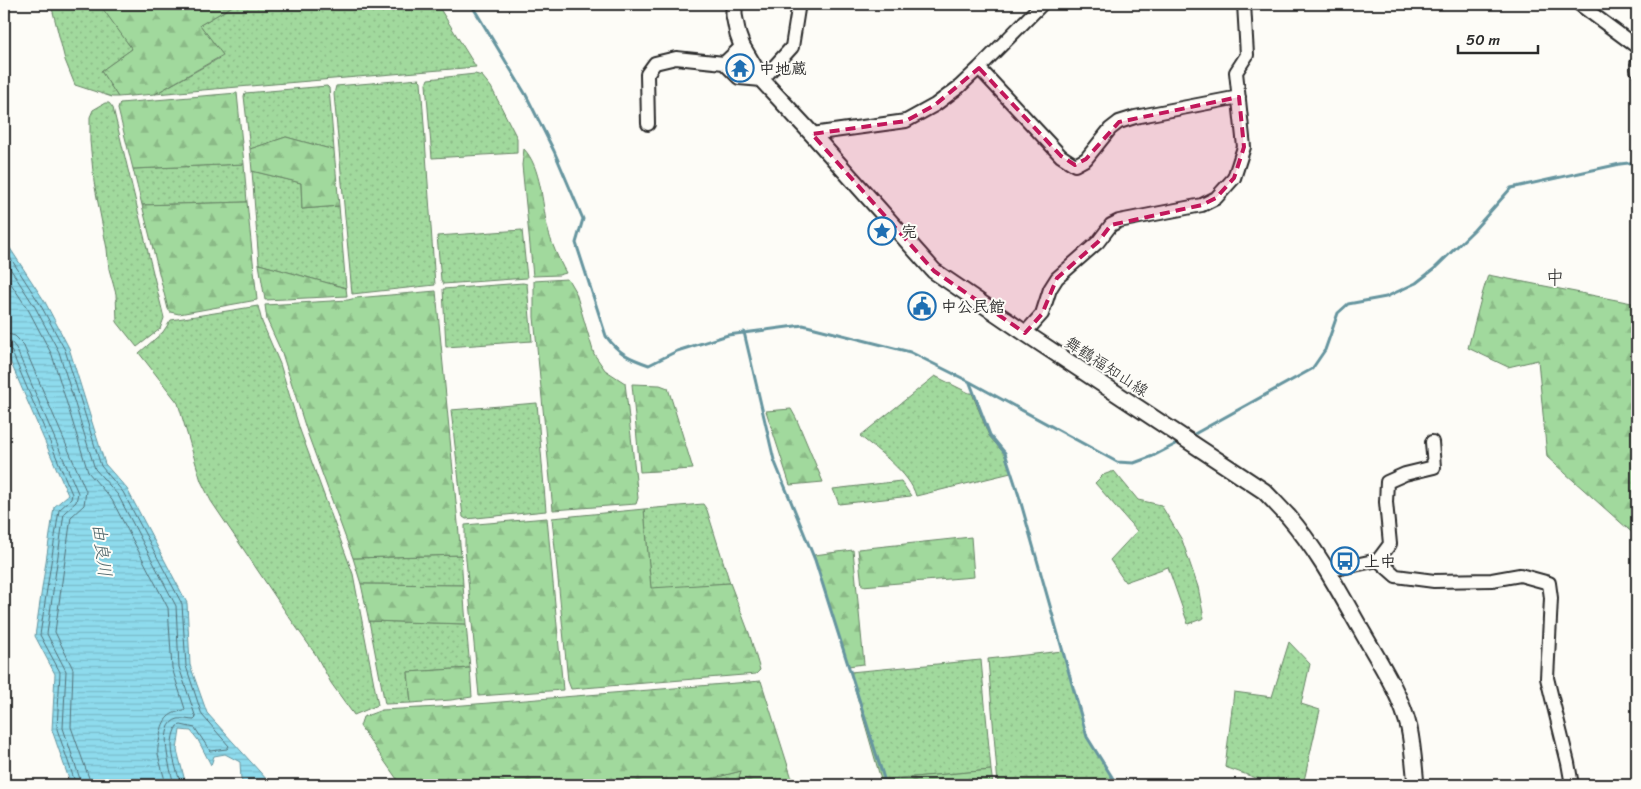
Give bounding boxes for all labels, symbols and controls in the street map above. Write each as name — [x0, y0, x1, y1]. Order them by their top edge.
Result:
scale bar — [1458, 22, 1538, 54]
text: 50 m — [1466, 27, 1501, 53]
temple icon: 中地蔵 — [725, 53, 755, 83]
place label: 中地蔵 — [759, 54, 807, 83]
place icon: 完 — [867, 216, 897, 246]
place label: 完 — [901, 217, 917, 246]
district label: 中 — [1545, 261, 1565, 294]
public building icon: 中公民館 — [907, 291, 937, 321]
place label: 中公民館 — [941, 292, 1005, 321]
street label: 舞鶴福知山線 — [1059, 328, 1155, 405]
water label: 由良川 — [83, 521, 121, 579]
bus stop icon: 上中 — [1330, 546, 1360, 576]
place label: 上中 — [1364, 547, 1396, 576]

